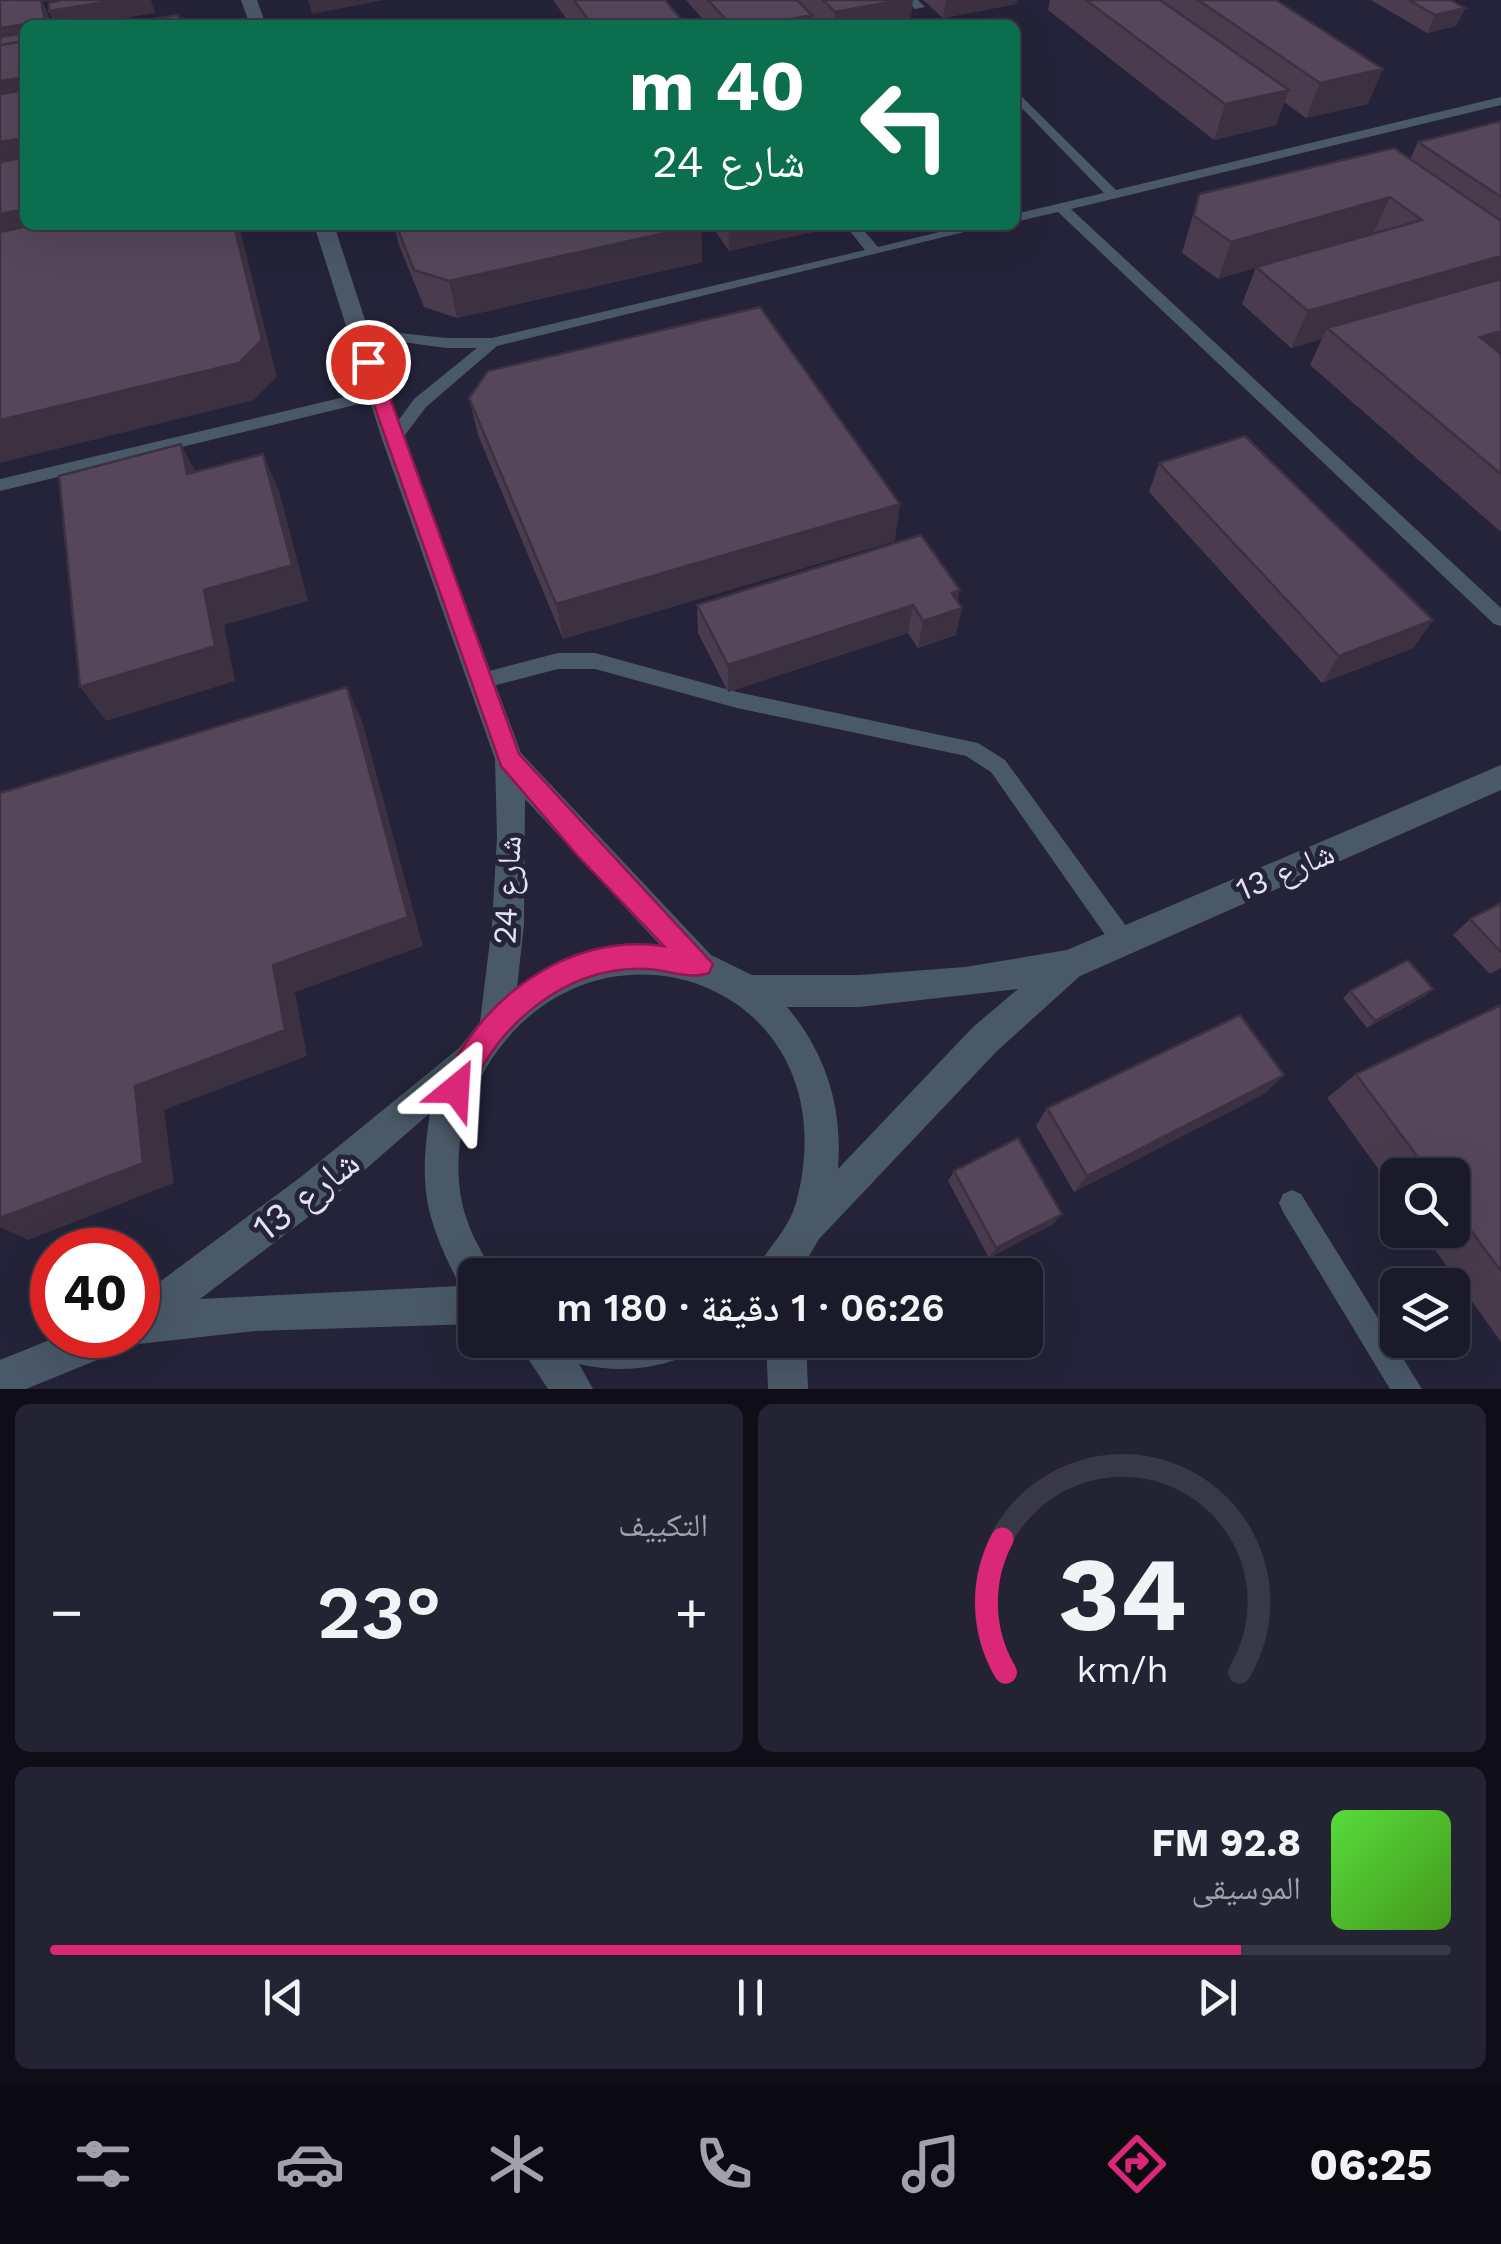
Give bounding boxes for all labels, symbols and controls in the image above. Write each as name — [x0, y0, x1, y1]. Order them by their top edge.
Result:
text: 40 m — [629, 45, 805, 127]
icon: left — [840, 60, 970, 190]
text: شارع 24 — [652, 135, 805, 188]
pin — [326, 320, 411, 405]
icon: arrive — [341, 335, 396, 390]
street label: شارع 13 — [1230, 833, 1340, 910]
street label: شارع 24 — [485, 835, 530, 945]
position arrow — [404, 1037, 508, 1141]
street label: شارع 13 — [244, 1140, 369, 1252]
map controls — [1380, 1158, 1470, 1358]
button: search — [1380, 1158, 1470, 1248]
speed limit sign: 40 — [30, 1228, 160, 1358]
button: layers — [1380, 1268, 1470, 1358]
text: 06:26 · 1 دقيقة · 180 m — [556, 1286, 945, 1330]
text: التكييف — [618, 1506, 708, 1544]
text: 34 — [1058, 1533, 1186, 1655]
text: 23° — [317, 1568, 441, 1656]
text: − — [50, 1580, 83, 1644]
text: + — [675, 1580, 708, 1644]
text: km/h — [1076, 1649, 1168, 1691]
text: 92.8 FM — [1151, 1821, 1301, 1865]
text: الموسيقى — [1191, 1869, 1301, 1907]
icon: previous — [256, 1970, 311, 2025]
icon: pause — [723, 1970, 778, 2025]
icon: next — [1190, 1970, 1245, 2025]
icon: filters — [68, 2129, 138, 2199]
icon: car — [275, 2129, 345, 2199]
icon: climate — [482, 2129, 552, 2199]
icon: phone — [689, 2129, 759, 2199]
icon: music — [896, 2129, 966, 2199]
icon: directions — [1102, 2129, 1172, 2199]
text: 06:25 — [1309, 2138, 1433, 2191]

